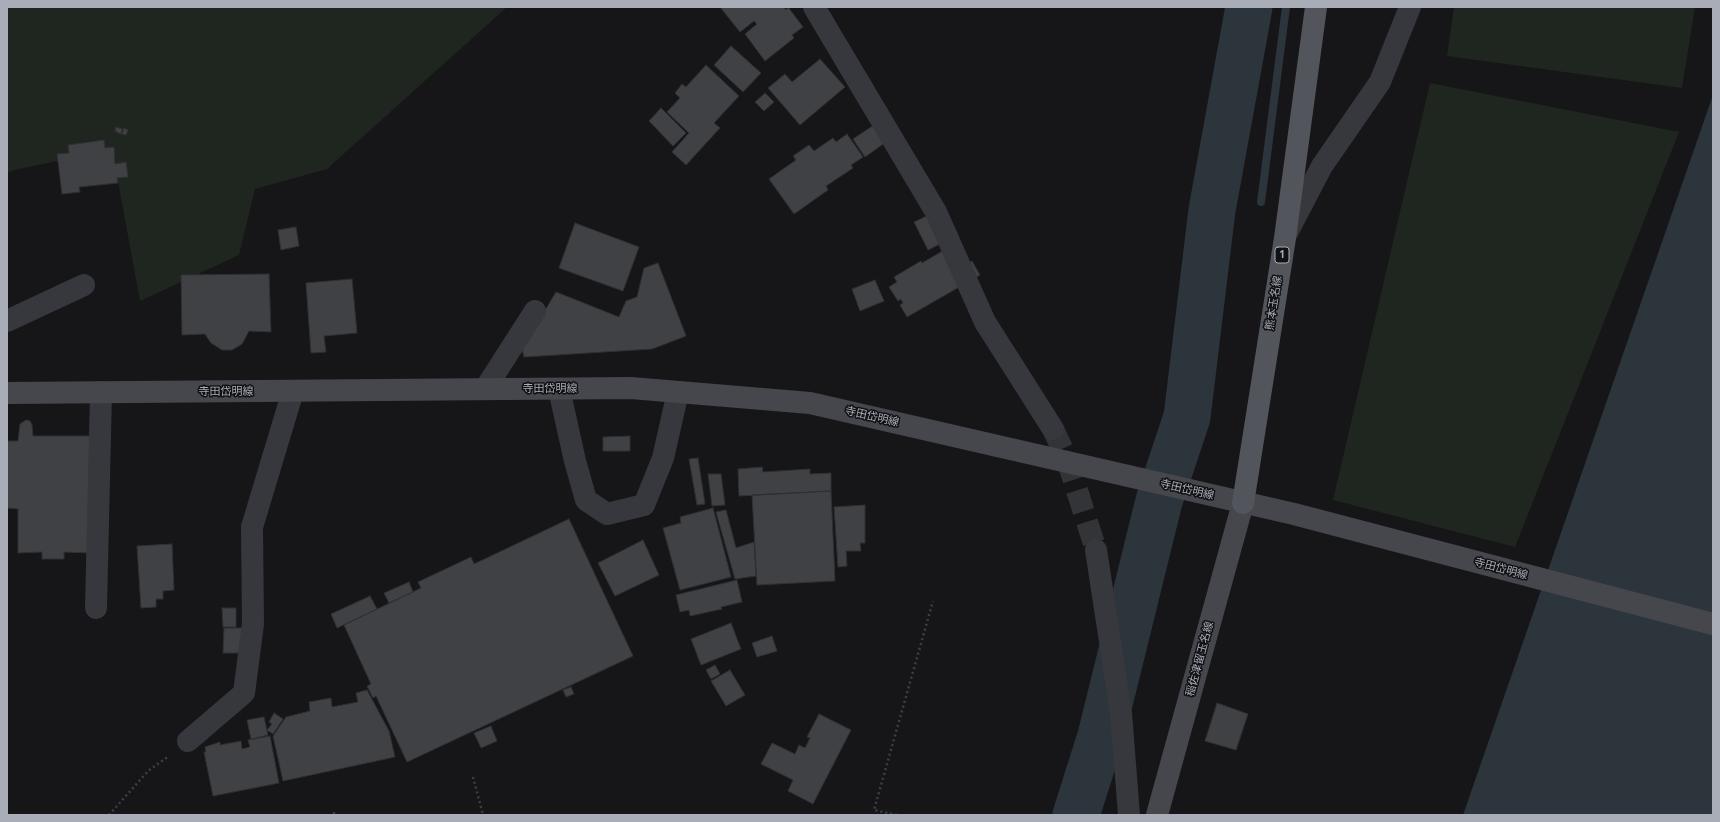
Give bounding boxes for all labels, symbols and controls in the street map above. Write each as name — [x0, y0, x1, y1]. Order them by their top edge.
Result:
road number: 1 — [1275, 247, 1289, 263]
street label: 熊本玉名線 — [1263, 275, 1285, 331]
street label: 寺田岱明線 — [523, 382, 577, 396]
street label: 寺田岱明線 — [199, 385, 253, 399]
street label: 寺田岱明線 — [844, 404, 900, 430]
street label: 寺田岱明線 — [1159, 477, 1215, 503]
street label: 寺田岱明線 — [1473, 556, 1529, 582]
street label: 稲佐津留玉名線 — [1184, 620, 1216, 698]

